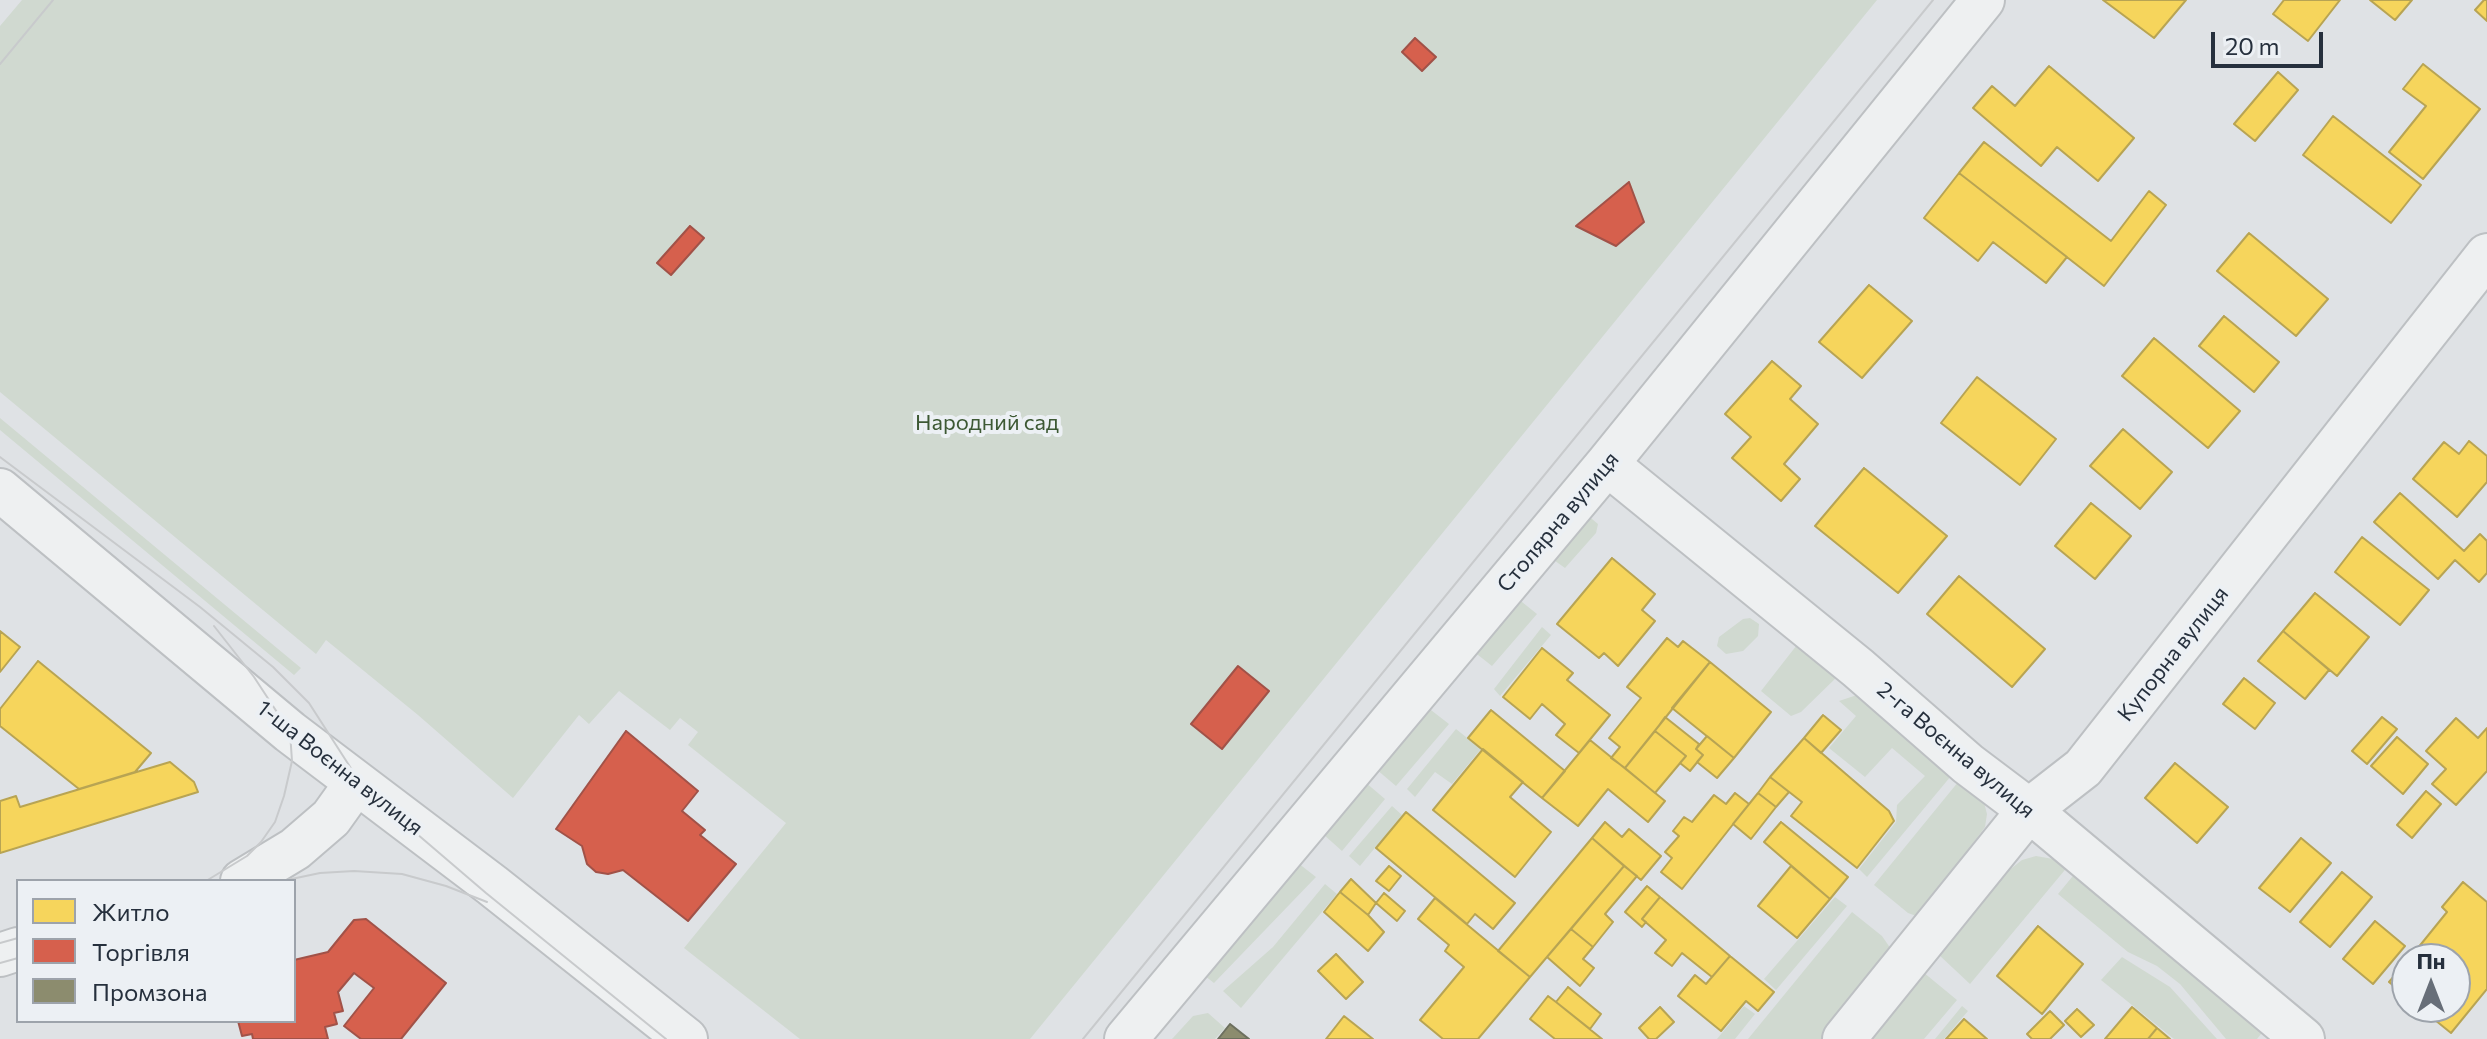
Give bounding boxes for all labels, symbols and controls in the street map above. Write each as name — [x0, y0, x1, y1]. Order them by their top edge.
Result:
scale bar — [2215, 16, 2327, 66]
text: 20 m — [2225, 31, 2279, 60]
park label: Народний сад — [915, 410, 1059, 436]
street label: Столярна вулиця — [1492, 446, 1624, 598]
street label: Купорна вулиця — [2112, 581, 2234, 727]
street label: 2-га Воєнна вулиця — [1872, 676, 2040, 824]
street label: 1-ша Воєнна вулиця — [252, 695, 428, 841]
legend — [16, 879, 296, 1023]
text: Житло — [92, 897, 170, 926]
text: Торгівля — [92, 937, 190, 966]
north arrow — [2391, 943, 2471, 1023]
text: Пн — [2416, 947, 2446, 974]
text: Промзона — [92, 977, 207, 1006]

